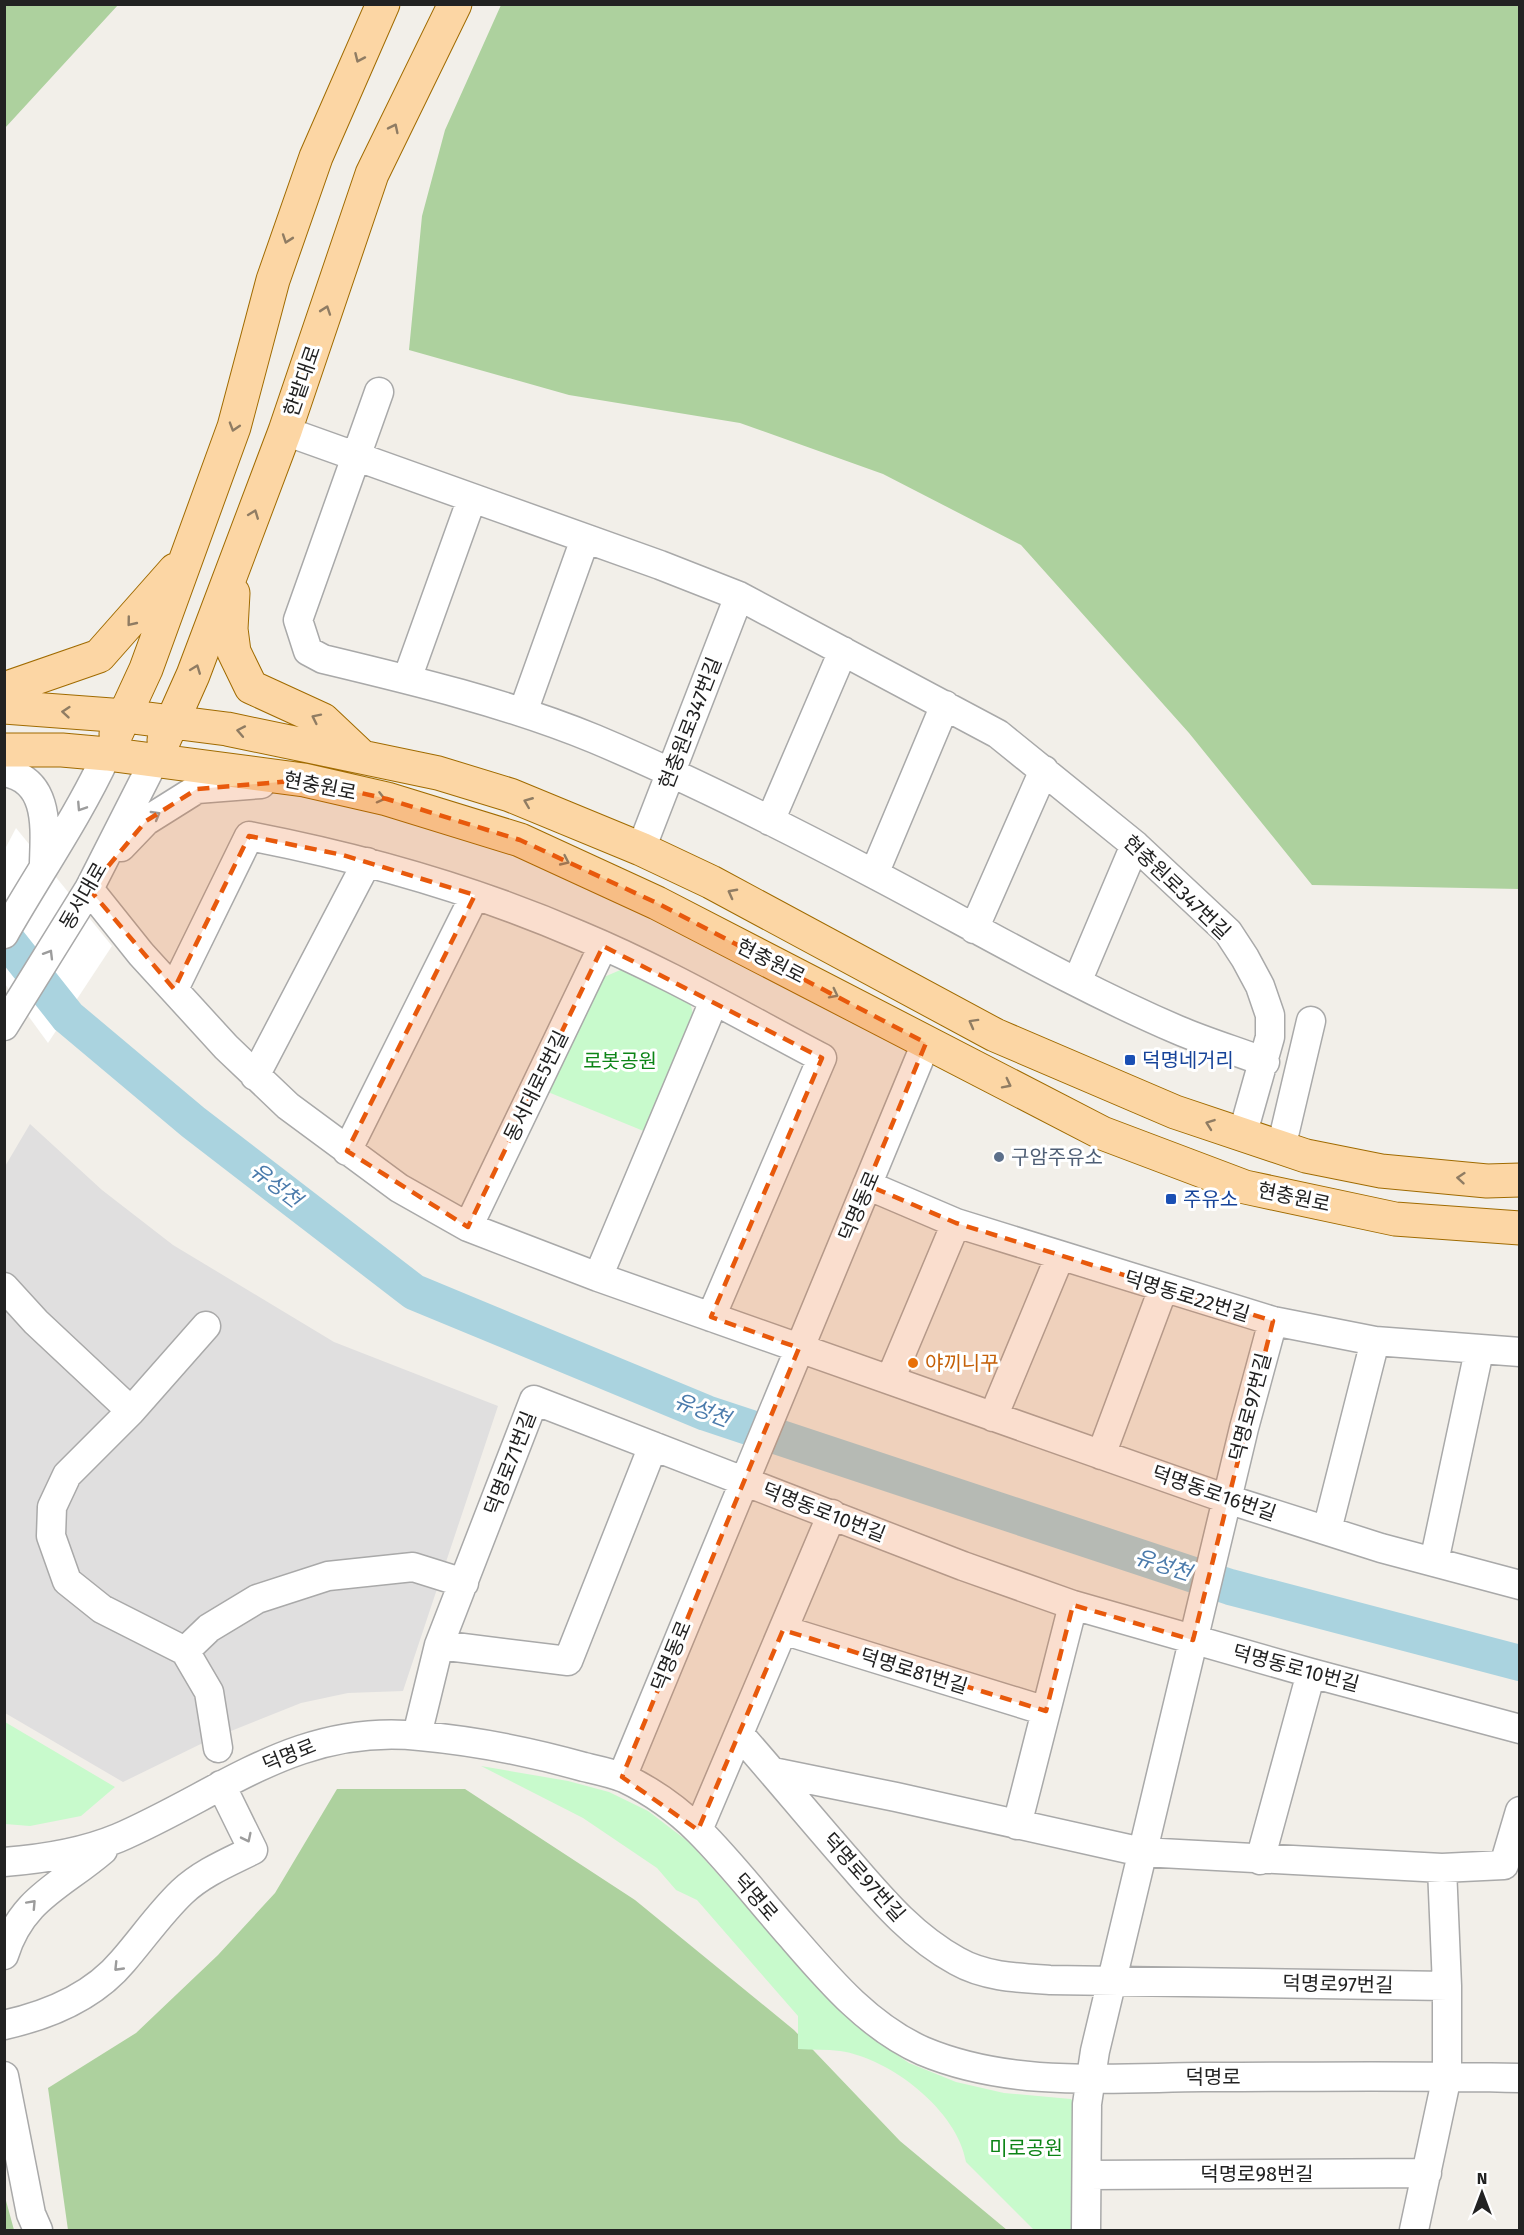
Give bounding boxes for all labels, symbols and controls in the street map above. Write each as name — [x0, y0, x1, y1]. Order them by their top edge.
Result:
one-way arrow — [354, 52, 366, 63]
one-way arrow — [387, 123, 399, 134]
one-way arrow — [282, 233, 295, 244]
one-way arrow — [319, 305, 331, 316]
street label: 한밭대로 — [279, 342, 325, 420]
one-way arrow — [229, 421, 241, 432]
one-way arrow — [247, 509, 259, 520]
one-way arrow — [127, 615, 138, 626]
street label: 현충원로347번길 — [654, 654, 726, 792]
one-way arrow — [188, 664, 201, 675]
one-way arrow — [62, 706, 71, 719]
one-way arrow — [311, 714, 322, 725]
one-way arrow — [237, 725, 247, 738]
street label: 현충원로 — [282, 767, 358, 805]
one-way arrow — [376, 791, 386, 804]
one-way arrow — [524, 797, 535, 809]
one-way arrow — [77, 800, 88, 811]
one-way arrow — [150, 811, 160, 823]
street label: 현충원로347번길 — [1119, 830, 1235, 944]
one-way arrow — [559, 854, 570, 866]
street label: 동서대로 — [54, 858, 112, 934]
one-way arrow — [728, 889, 739, 900]
street label: 현충원로 — [733, 934, 809, 988]
one-way arrow — [41, 950, 53, 960]
one-way arrow — [828, 987, 839, 998]
one-way arrow — [969, 1019, 979, 1030]
street label: 동서대로5번길 — [499, 1027, 573, 1145]
place label: 덕명네거리 — [1142, 1048, 1234, 1072]
park label: 로봇공원 — [583, 1049, 657, 1073]
marker: 덕명네거리 — [1123, 1053, 1137, 1067]
one-way arrow — [1001, 1077, 1011, 1088]
one-way arrow — [1205, 1119, 1216, 1132]
place label: 구암주유소 — [1011, 1145, 1103, 1169]
marker: 구암주유소 — [992, 1150, 1006, 1164]
water label: 유성천 — [245, 1157, 309, 1215]
street label: 덕명동로 — [834, 1167, 884, 1245]
one-way arrow — [1457, 1172, 1466, 1185]
street label: 현충원로 — [1256, 1178, 1332, 1216]
place label: 주유소 — [1183, 1187, 1238, 1211]
marker: 주유소 — [1164, 1192, 1178, 1206]
street label: 덕명동로22번길 — [1121, 1265, 1253, 1327]
street label: 덕명로97번길 — [1224, 1350, 1276, 1464]
place label: 야끼니꾸 — [925, 1351, 999, 1375]
marker: 야끼니꾸 — [906, 1356, 920, 1370]
water label: 유성천 — [670, 1387, 736, 1433]
street label: 덕명로71번길 — [479, 1408, 541, 1518]
street label: 덕명동로16번길 — [1149, 1461, 1279, 1525]
street label: 덕명동로10번길 — [759, 1477, 889, 1547]
water label: 유성천 — [1131, 1544, 1197, 1587]
street label: 덕명동로 — [646, 1617, 696, 1695]
street label: 덕명동로10번길 — [1230, 1640, 1362, 1696]
street label: 덕명로81번길 — [857, 1643, 971, 1699]
street label: 덕명로 — [259, 1734, 319, 1776]
street label: 덕명로97번길 — [818, 1828, 910, 1926]
one-way arrow — [239, 1831, 251, 1842]
street label: 덕명로 — [729, 1868, 783, 1926]
one-way arrow — [25, 1901, 36, 1912]
one-way arrow — [114, 1959, 125, 1970]
street label: 덕명로97번길 — [1282, 1971, 1394, 1997]
street label: 덕명로 — [1185, 2065, 1241, 2089]
park label: 미로공원 — [989, 2136, 1063, 2160]
street label: 덕명로98번길 — [1200, 2162, 1314, 2186]
north arrow — [1452, 2163, 1512, 2223]
text: N — [1477, 2169, 1487, 2188]

